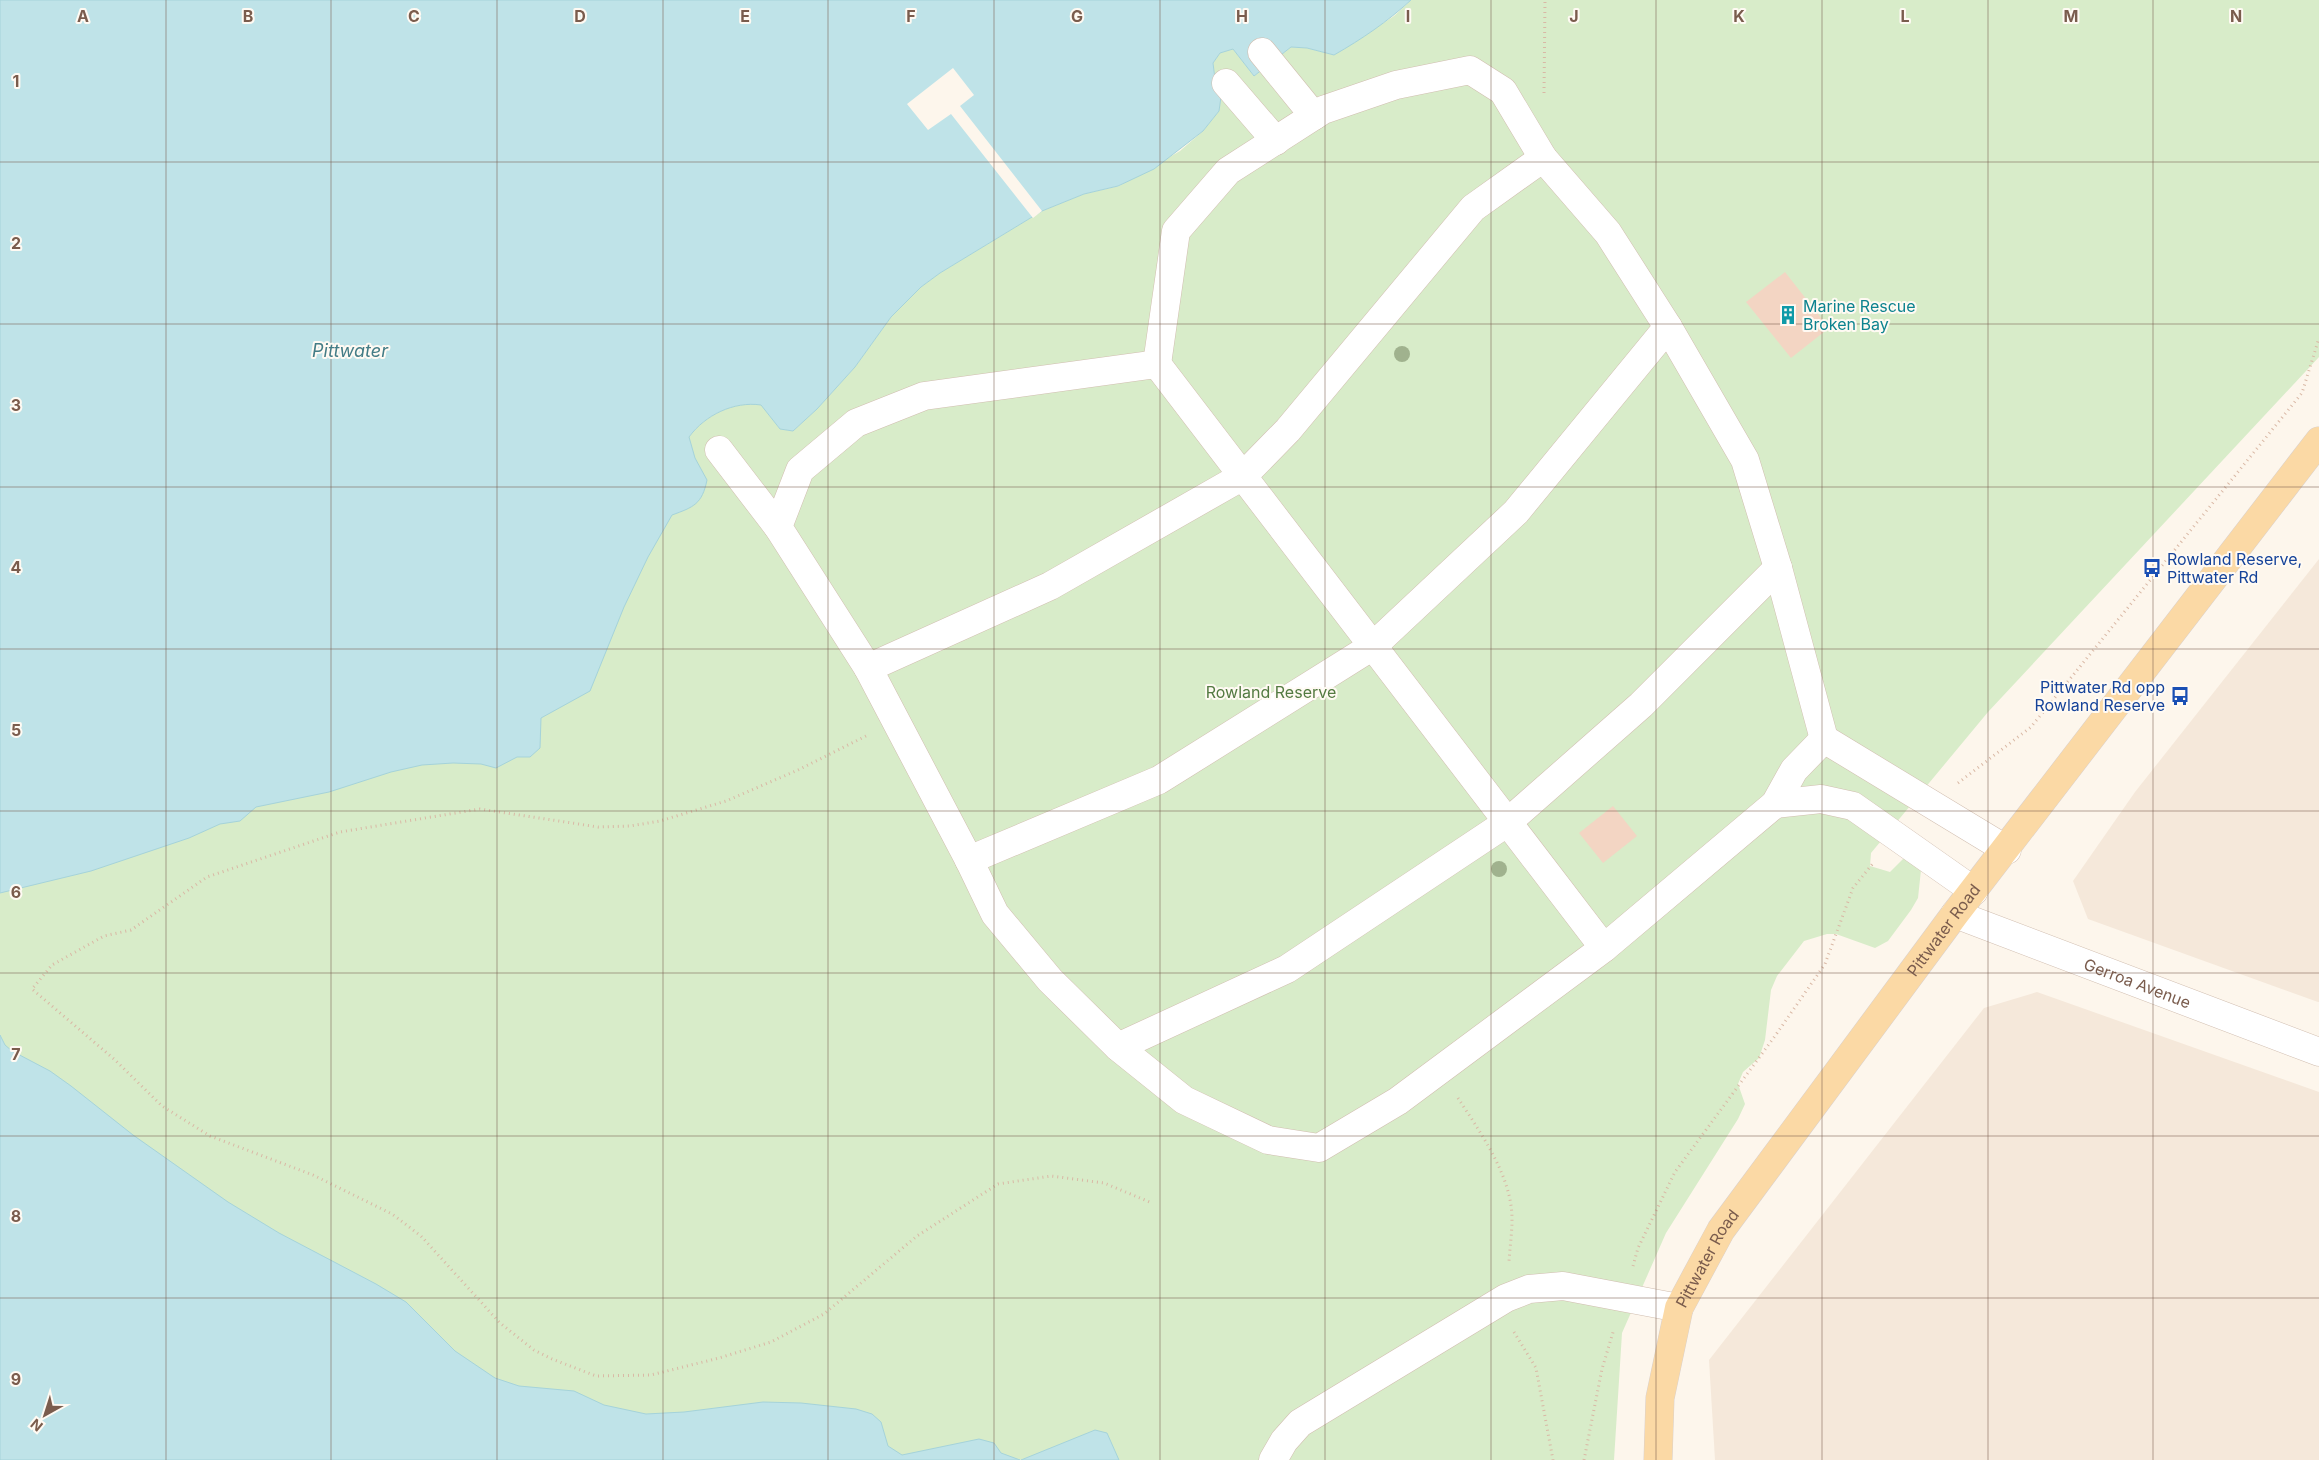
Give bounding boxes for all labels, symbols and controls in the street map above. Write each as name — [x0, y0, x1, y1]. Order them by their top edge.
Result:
text: A — [77, 6, 89, 26]
text: B — [243, 6, 253, 26]
text: C — [408, 6, 420, 26]
text: D — [574, 6, 586, 26]
text: E — [740, 6, 750, 26]
text: F — [906, 6, 916, 26]
text: G — [1071, 6, 1083, 26]
text: H — [1236, 6, 1248, 26]
text: I — [1406, 6, 1410, 26]
text: J — [1569, 6, 1579, 26]
text: K — [1733, 6, 1745, 26]
text: L — [1900, 6, 1910, 26]
text: M — [2064, 6, 2078, 26]
text: N — [2230, 6, 2242, 26]
text: 1 — [13, 71, 19, 91]
text: 2 — [11, 233, 21, 253]
place label: Marine Rescue Broken Bay — [1803, 296, 1916, 334]
building icon: Marine Rescue Broken Bay — [1777, 304, 1799, 326]
water label: Pittwater — [312, 340, 389, 361]
text: 3 — [11, 395, 21, 415]
place label: Rowland Reserve, Pittwater Rd — [2167, 549, 2302, 587]
text: 4 — [11, 557, 22, 577]
bus stop icon: Rowland Reserve, Pittwater Rd — [2141, 557, 2163, 579]
place label: Pittwater Rd opp Rowland Reserve — [2034, 677, 2165, 715]
park label: Rowland Reserve — [1206, 682, 1336, 702]
bus stop icon: Pittwater Rd opp Rowland Reserve — [2169, 685, 2191, 707]
text: 5 — [11, 720, 21, 740]
street label: Pittwater Road — [1902, 880, 1984, 980]
text: 6 — [11, 882, 21, 902]
street label: Gerroa Avenue — [2081, 954, 2194, 1012]
text: 7 — [11, 1044, 21, 1064]
street label: Pittwater Road — [1671, 1205, 1743, 1311]
text: 8 — [11, 1206, 21, 1226]
text: 9 — [11, 1369, 21, 1389]
north arrow — [20, 1390, 70, 1440]
text: N — [27, 1416, 46, 1435]

